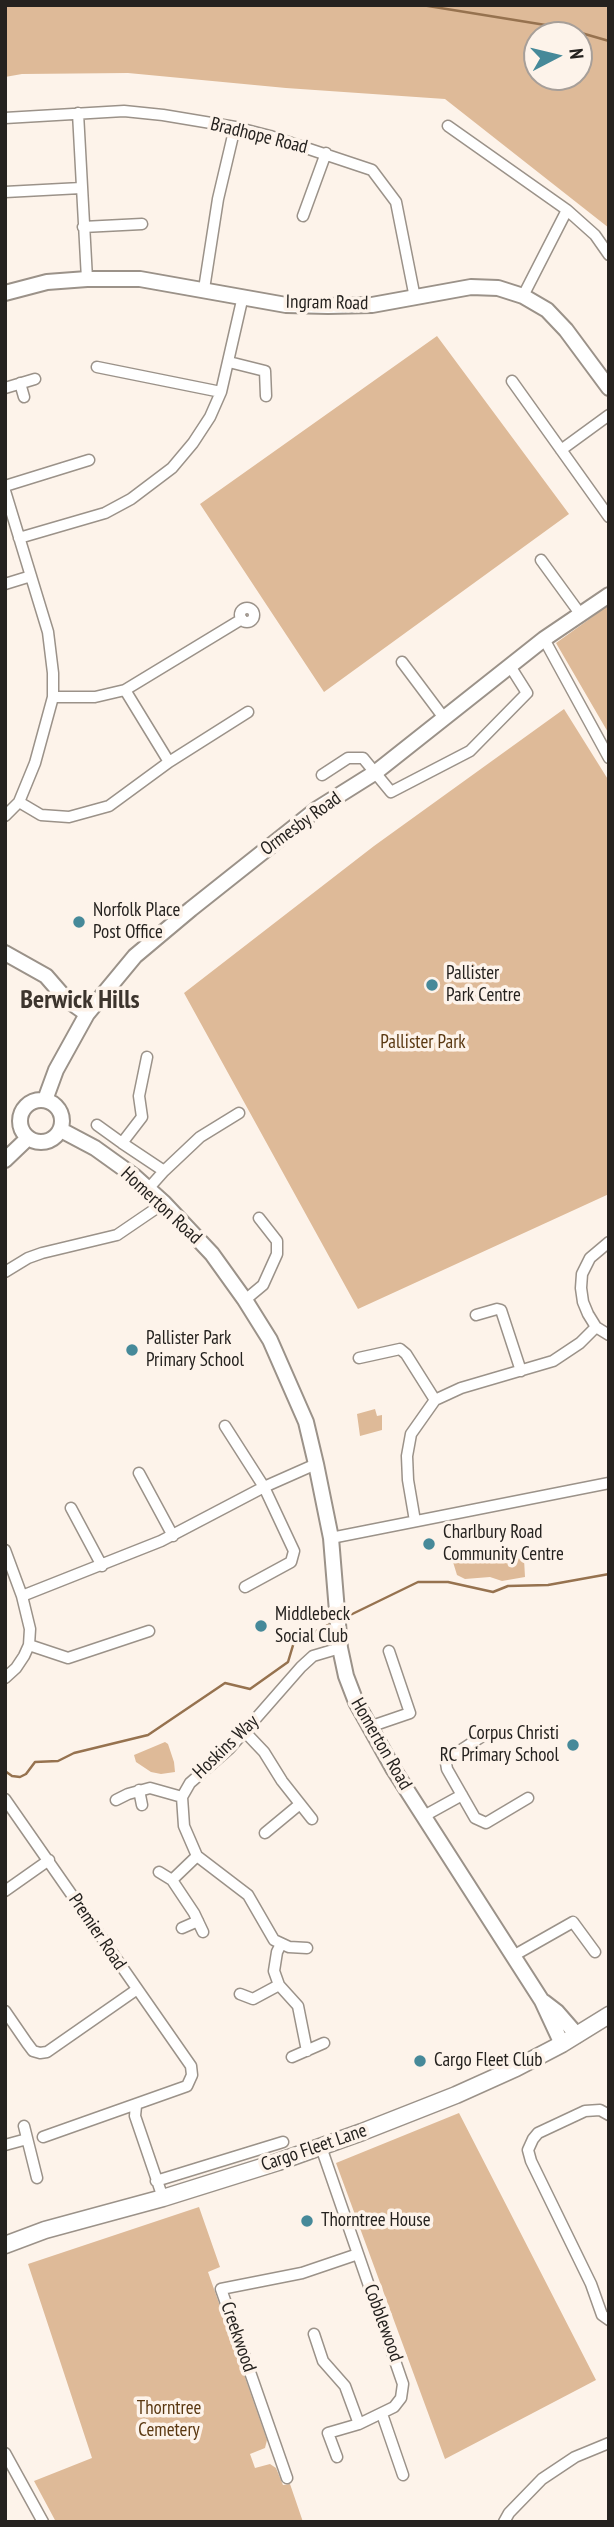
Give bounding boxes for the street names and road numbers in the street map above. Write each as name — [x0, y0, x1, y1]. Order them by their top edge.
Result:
street label: Bradhope Road — [208, 113, 310, 159]
street label: Ingram Road — [286, 291, 368, 315]
street label: Ormesby Road — [256, 787, 346, 861]
street label: Homerton Road — [116, 1163, 206, 1249]
street label: Homerton Road — [346, 1694, 416, 1794]
street label: Hoskins Way — [189, 1710, 263, 1784]
street label: Premier Road — [63, 1890, 131, 1974]
street label: Cargo Fleet Lane — [258, 2119, 370, 2177]
street label: Cobblewood — [358, 2281, 408, 2365]
street label: Creekwood — [215, 2299, 261, 2375]

